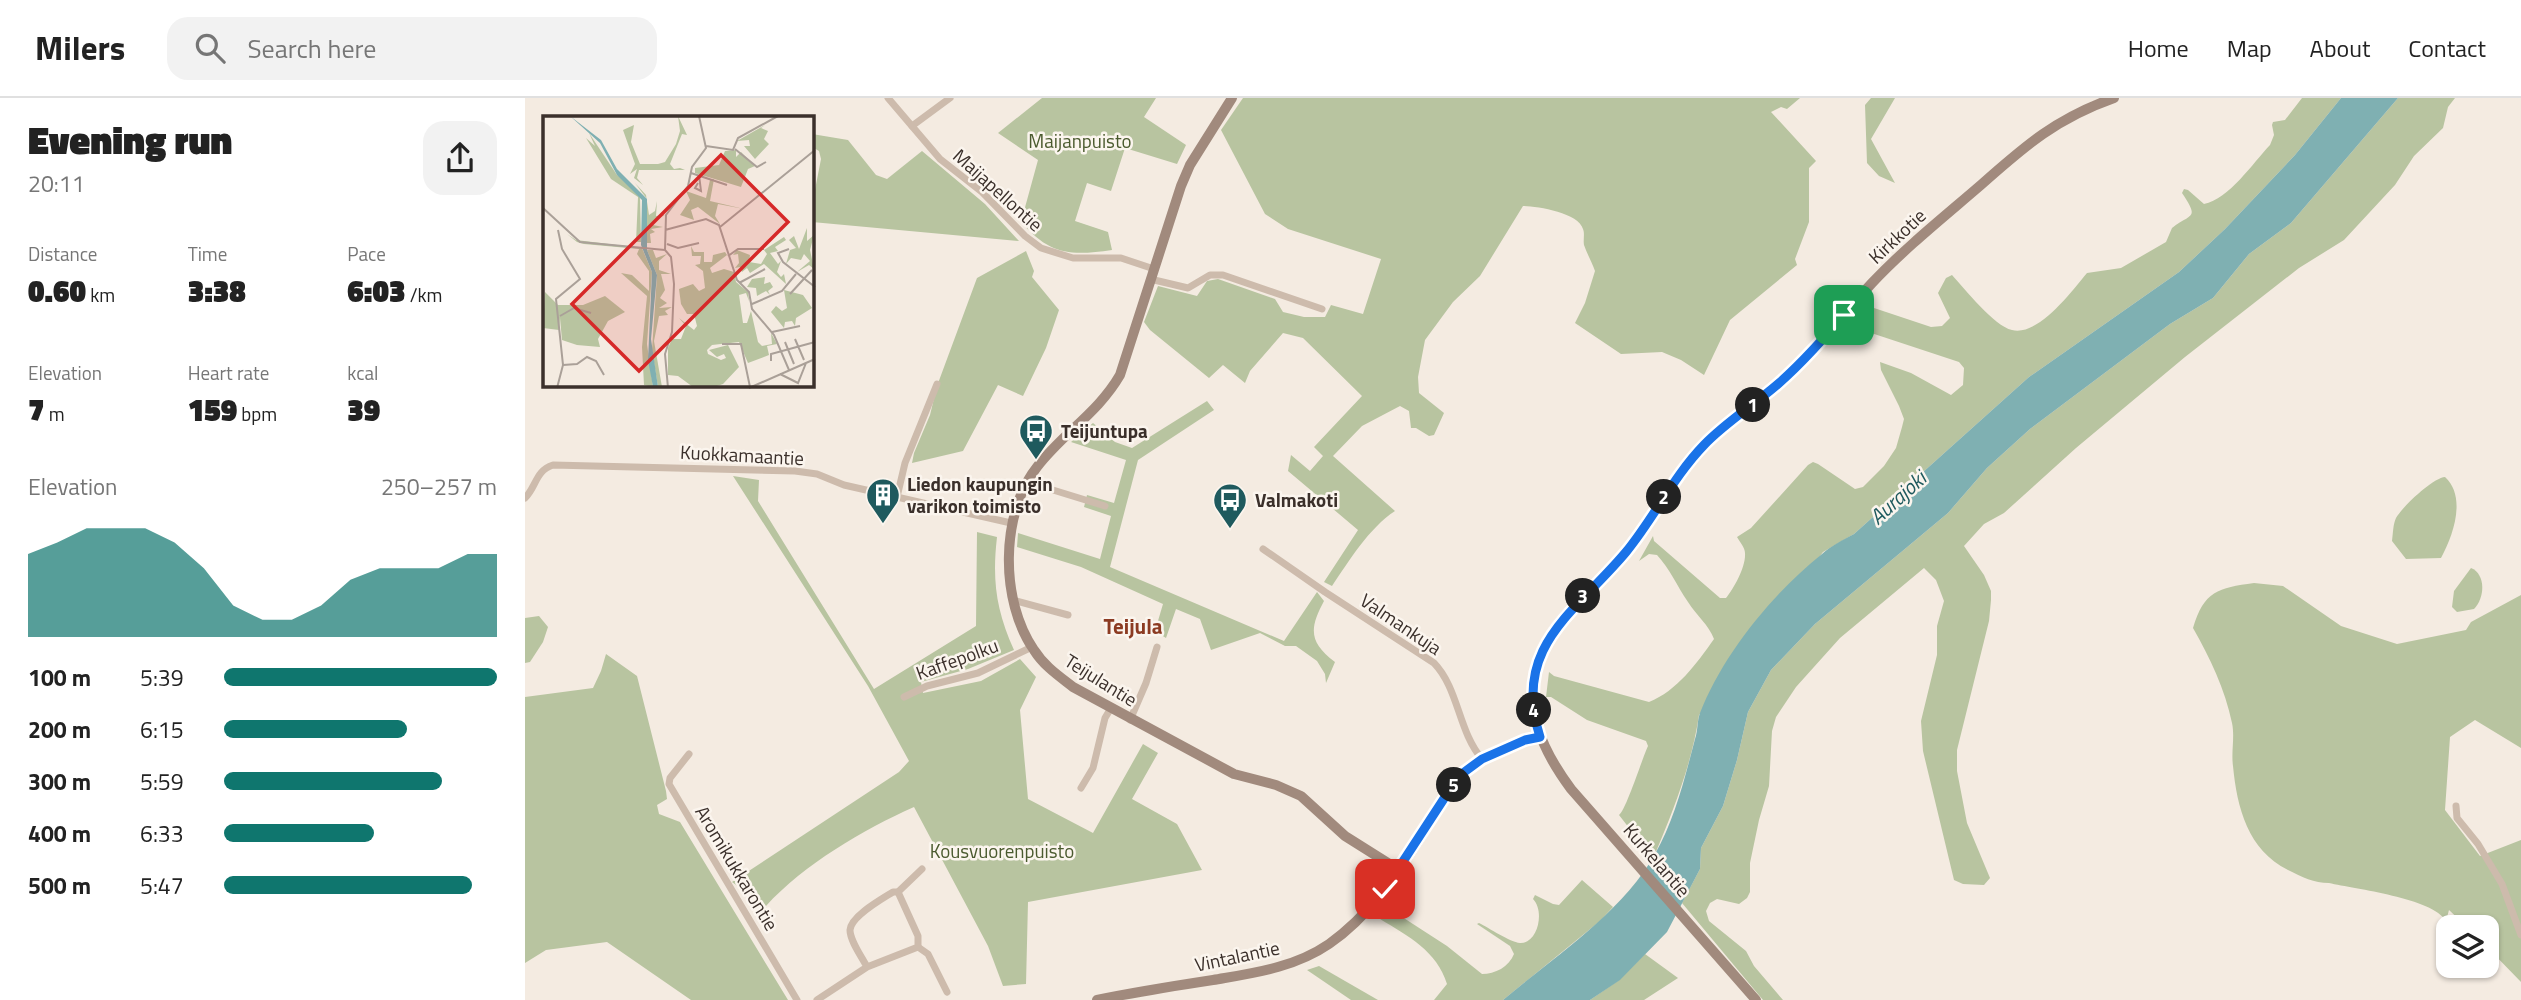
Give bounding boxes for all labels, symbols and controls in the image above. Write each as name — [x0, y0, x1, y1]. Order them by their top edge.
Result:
search box — [167, 17, 657, 80]
text: Milers — [35, 23, 125, 73]
icon: search — [191, 29, 229, 67]
text: Search here — [247, 29, 376, 68]
text: Home — [2128, 30, 2189, 66]
text: Map — [2227, 30, 2272, 66]
text: About — [2310, 30, 2370, 66]
text: Contact — [2408, 30, 2486, 66]
text: Evening run — [28, 111, 232, 169]
inset map — [543, 116, 814, 387]
button: share — [423, 121, 497, 195]
park label: Maijanpuisto — [1028, 126, 1132, 155]
street label: Maijapellontie — [947, 141, 1050, 238]
text: 20:11 — [28, 166, 85, 201]
street label: Kirkkotie — [1861, 201, 1932, 270]
text: Distance — [28, 239, 97, 268]
text: Time — [188, 239, 227, 268]
text: Pace — [347, 239, 386, 268]
text: 0.60 — [28, 268, 86, 314]
text: 3:38 — [188, 268, 246, 314]
text: 6:03 — [347, 268, 405, 314]
text: km — [86, 280, 115, 309]
text: /km — [405, 280, 442, 309]
pin — [1814, 285, 1874, 345]
icon: arrive — [1825, 296, 1863, 334]
text: Elevation — [28, 358, 102, 387]
text: Heart rate — [188, 358, 269, 387]
text: kcal — [347, 358, 378, 387]
text: 7 — [28, 387, 45, 433]
text: 159 — [188, 387, 237, 433]
text: 39 — [347, 387, 380, 433]
pin: 1 — [1735, 388, 1771, 422]
text: 1 — [1747, 390, 1758, 419]
text: m — [45, 399, 65, 428]
text: bpm — [237, 399, 277, 428]
bus stop icon: Teijuntupa — [1017, 412, 1055, 461]
place label: Teijuntupa — [1061, 416, 1148, 445]
street label: Kuokkamaantie — [679, 437, 805, 472]
water label: Aurajoki — [1862, 461, 1935, 532]
text: Elevation — [28, 469, 117, 504]
text: 250–257 m — [381, 469, 497, 504]
place label: Liedon kaupungin varikon toimisto — [907, 469, 1053, 520]
building icon: Liedon kaupungin varikon toimisto — [864, 476, 902, 525]
pin: 2 — [1647, 480, 1681, 514]
bus stop icon: Valmakoti — [1211, 481, 1249, 530]
text: 2 — [1658, 482, 1669, 511]
place label: Valmakoti — [1255, 485, 1338, 514]
pin: 3 — [1565, 578, 1601, 614]
text: 3 — [1577, 581, 1588, 610]
street label: Valmankuja — [1355, 586, 1448, 662]
district label: Teijula — [1103, 610, 1163, 642]
street label: Kaffepolku — [911, 630, 1002, 687]
street label: Teijulantie — [1059, 646, 1143, 713]
text: 100 m — [28, 660, 91, 695]
text: 5:39 — [140, 660, 184, 695]
pin: 4 — [1517, 692, 1551, 728]
text: 4 — [1528, 695, 1539, 724]
text: 200 m — [28, 712, 91, 747]
text: 6:15 — [140, 712, 184, 747]
text: 300 m — [28, 764, 91, 799]
text: 5:59 — [140, 764, 184, 799]
pin: 5 — [1437, 768, 1471, 802]
text: 5 — [1448, 770, 1459, 799]
street label: Aromikukkarontie — [689, 800, 786, 936]
text: 400 m — [28, 816, 91, 851]
text: 6:33 — [140, 816, 184, 851]
street label: Kurkelantie — [1617, 816, 1698, 903]
park label: Kousvuorenpuisto — [930, 836, 1074, 865]
pin — [1355, 859, 1415, 919]
text: 500 m — [28, 868, 91, 903]
text: 5:47 — [140, 868, 184, 903]
icon: check — [1366, 870, 1404, 908]
map controls — [2436, 915, 2499, 978]
button: layers — [2436, 915, 2499, 978]
street label: Vintalantie — [1192, 932, 1282, 979]

